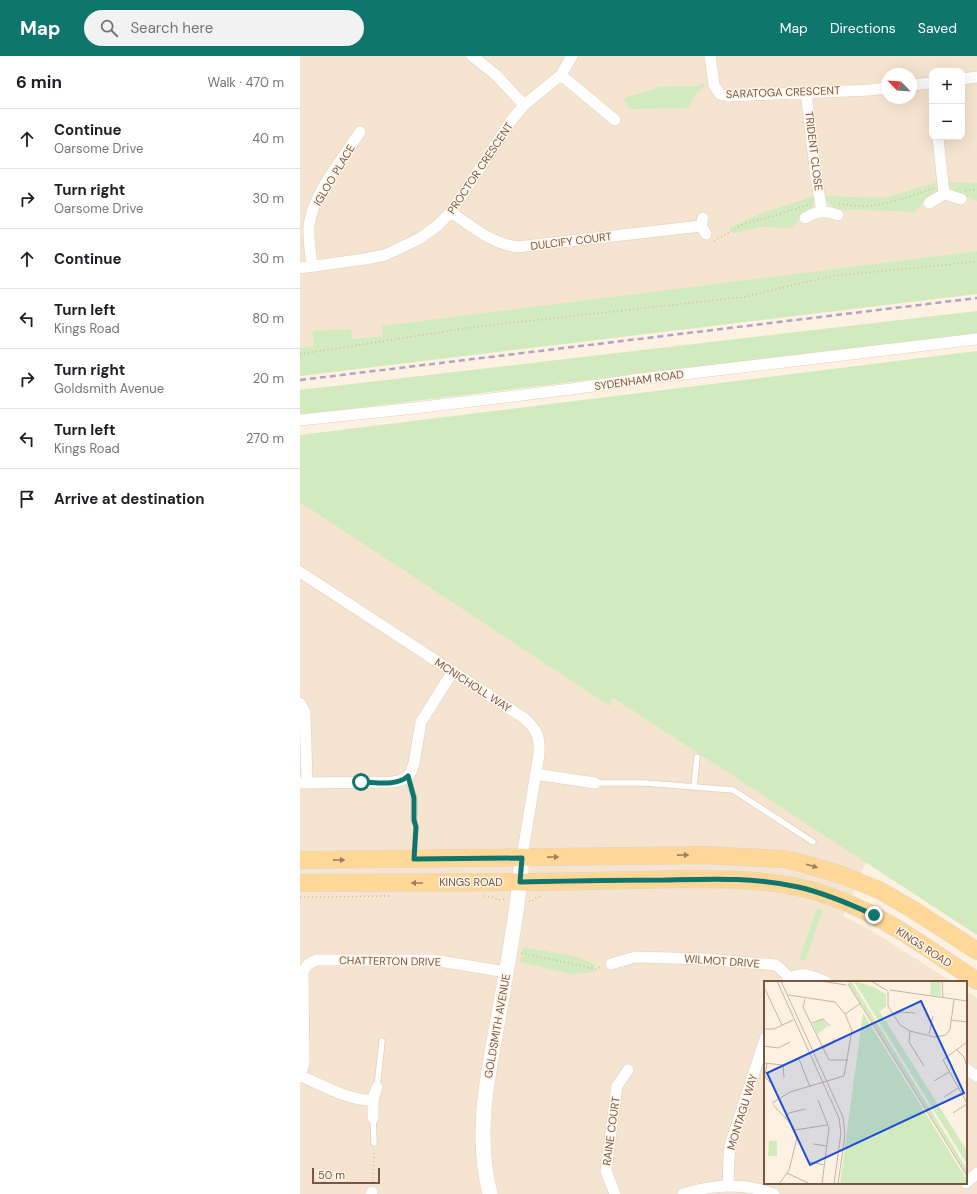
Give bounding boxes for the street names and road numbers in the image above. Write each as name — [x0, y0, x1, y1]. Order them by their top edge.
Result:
street label: SARATOGA CRESCENT — [726, 83, 840, 101]
street label: TRIDENT CLOSE — [802, 111, 826, 191]
street label: PROCTOR CRESCENT — [444, 119, 516, 217]
street label: IGLOO PLACE — [310, 142, 358, 208]
street label: DULCIFY COURT — [530, 229, 612, 253]
street label: SYDENHAM ROAD — [593, 367, 685, 393]
street label: MCNICHOLL WAY — [432, 655, 514, 715]
street label: KINGS ROAD — [439, 875, 503, 889]
street label: KINGS ROAD — [894, 924, 955, 970]
street label: WILMOT DRIVE — [684, 951, 760, 971]
street label: CHATTERTON DRIVE — [339, 953, 441, 969]
street label: GOLDSMITH AVENUE — [481, 973, 513, 1079]
street label: MONTAGU WAY — [724, 1072, 760, 1152]
street label: RAINE COURT — [599, 1096, 623, 1166]

